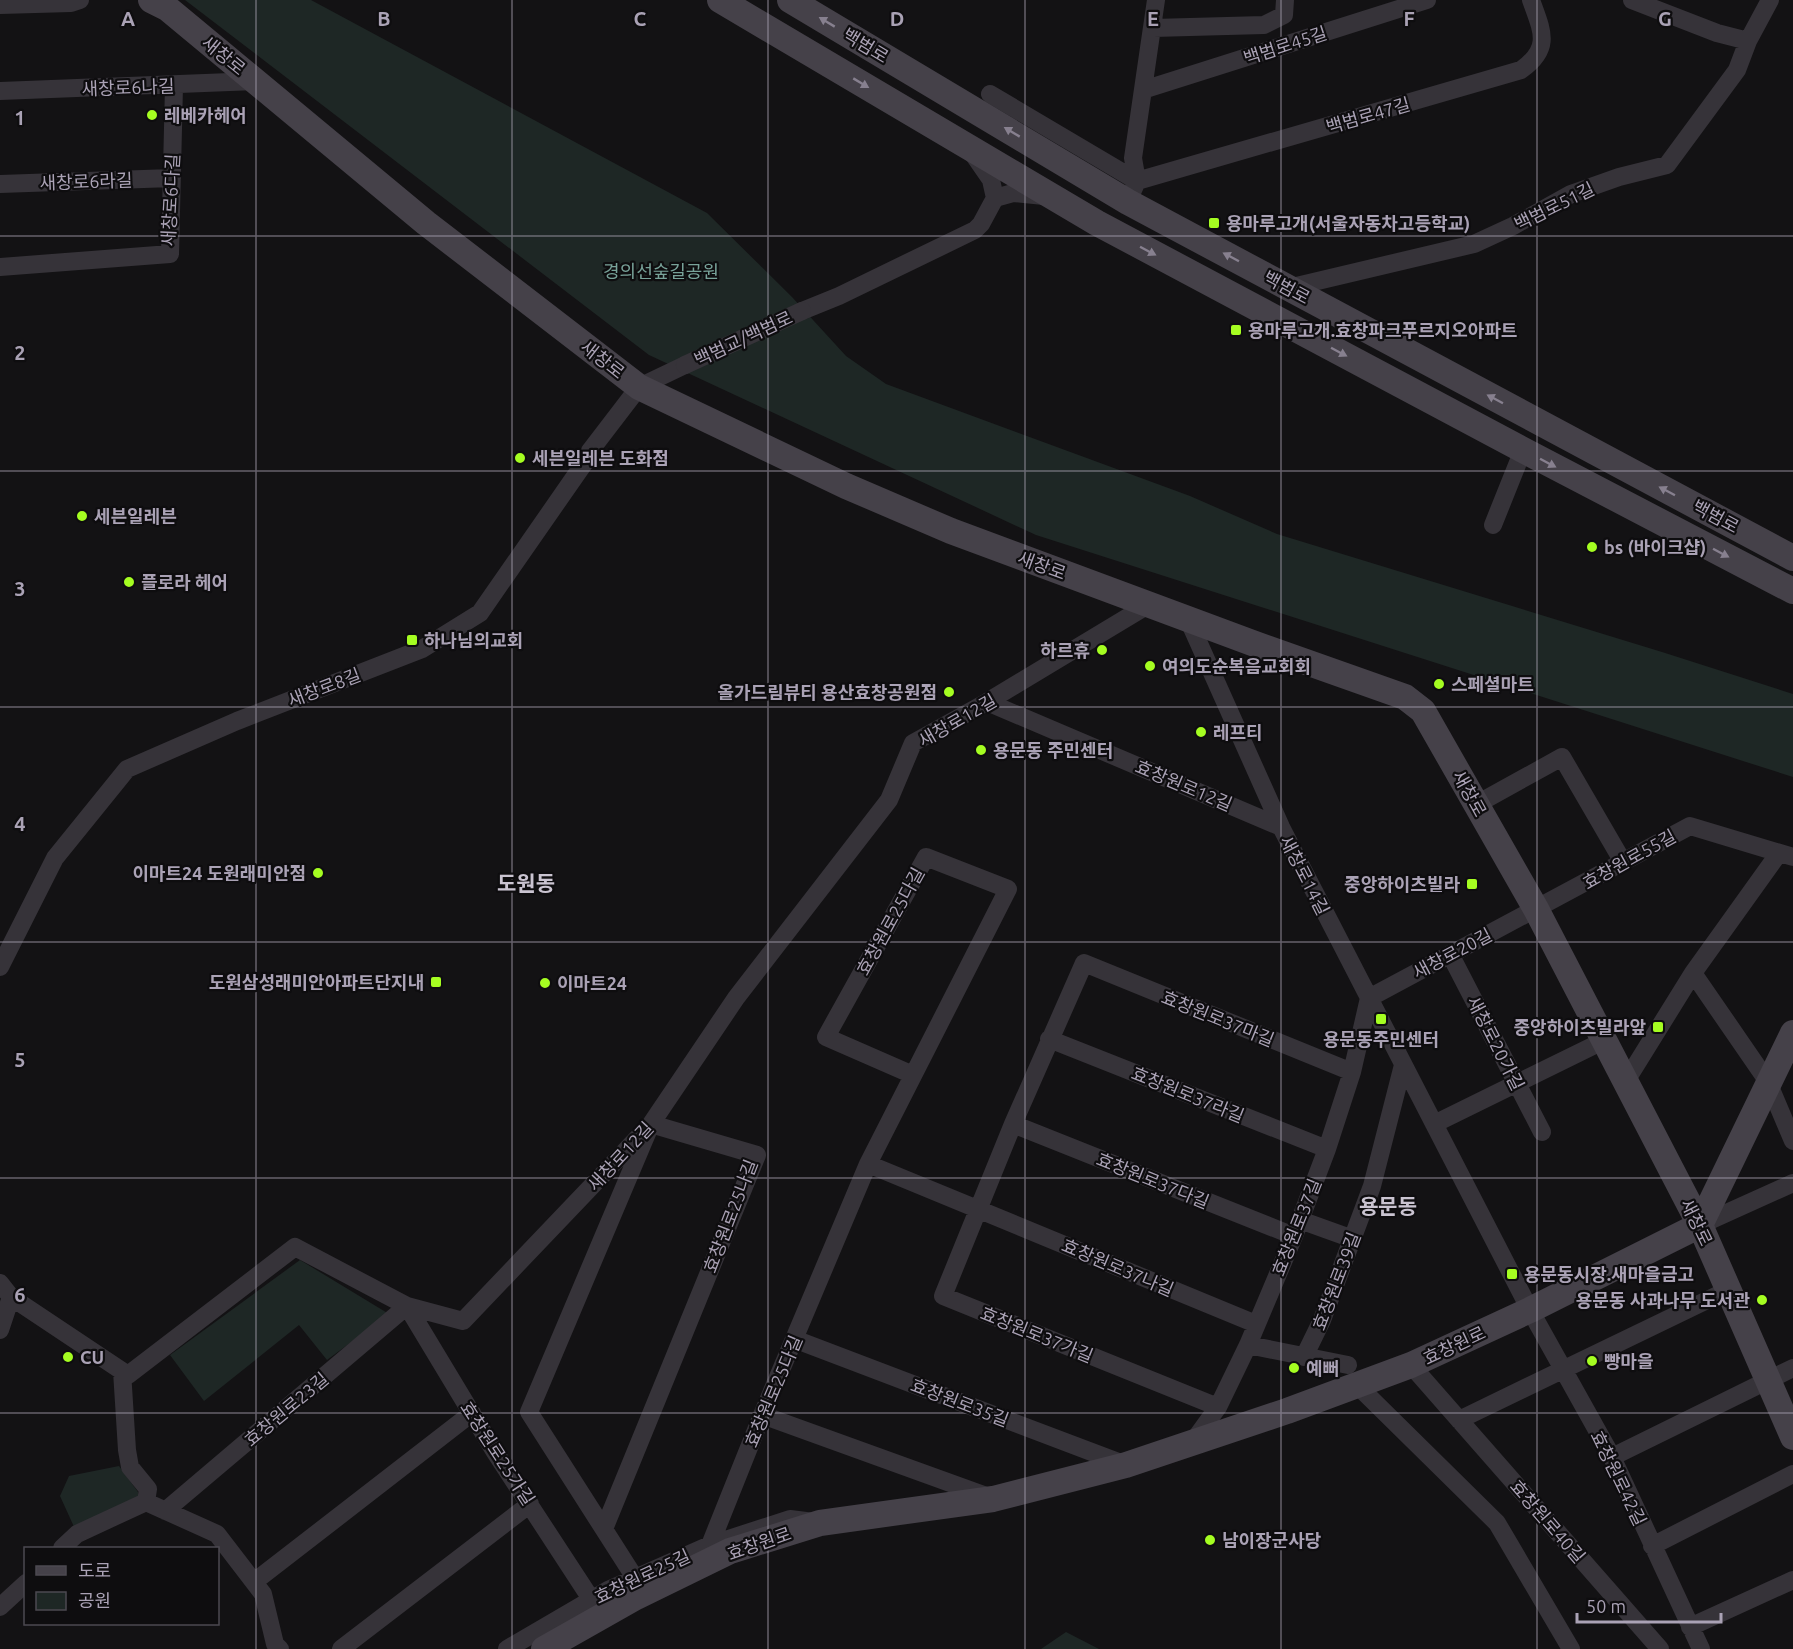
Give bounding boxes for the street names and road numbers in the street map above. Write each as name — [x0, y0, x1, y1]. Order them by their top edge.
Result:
street label: 백범로45길 — [1241, 22, 1329, 68]
street label: 백범로 — [840, 24, 892, 66]
street label: 새창로 — [198, 32, 250, 78]
street label: 새창로6나길 — [81, 75, 175, 99]
street label: 백범로47길 — [1324, 93, 1412, 137]
street label: 새창로6다길 — [158, 153, 182, 247]
street label: 새창로6라길 — [39, 169, 133, 193]
street label: 백범로51길 — [1511, 178, 1597, 234]
street label: 백범로 — [1260, 267, 1314, 307]
street label: 백범교/백범로 — [691, 307, 795, 369]
street label: 새창로 — [577, 336, 629, 382]
street label: 백범로 — [1689, 496, 1743, 536]
street label: 새창로 — [1015, 547, 1069, 583]
street label: 새창로8길 — [285, 664, 363, 710]
street label: 새창로12길 — [915, 690, 999, 750]
street label: 효창원로12길 — [1133, 756, 1235, 814]
street label: 새창로 — [1449, 766, 1491, 820]
street label: 효창원로55길 — [1579, 825, 1679, 893]
street label: 새창로14길 — [1276, 832, 1334, 918]
street label: 효창원로25다길 — [852, 864, 928, 978]
street label: 새창로20길 — [1409, 924, 1495, 982]
street label: 효창원로37마길 — [1159, 986, 1277, 1050]
street label: 새창로20가길 — [1464, 993, 1528, 1093]
street label: 효창원로37라길 — [1129, 1062, 1247, 1126]
street label: 새창로12길 — [583, 1118, 657, 1194]
street label: 효창원로37다길 — [1094, 1148, 1212, 1212]
street label: 효창원로25나길 — [699, 1157, 761, 1275]
street label: 효창원로37길 — [1267, 1175, 1325, 1279]
street label: 새창로 — [1677, 1195, 1717, 1249]
street label: 효창원로39길 — [1308, 1229, 1364, 1333]
street label: 효창원로37나길 — [1059, 1234, 1177, 1300]
street label: 효창원로37가길 — [978, 1302, 1096, 1366]
street label: 효창원로 — [1420, 1322, 1488, 1368]
street label: 효창원로25다길 — [740, 1332, 806, 1450]
street label: 효창원로23길 — [240, 1368, 332, 1450]
street label: 효창원로35길 — [908, 1374, 1012, 1430]
street label: 효창원로25가길 — [457, 1397, 539, 1509]
street label: 효창원로42길 — [1587, 1427, 1651, 1529]
street label: 효창원로40길 — [1507, 1476, 1589, 1566]
street label: 효창원로 — [724, 1523, 794, 1563]
street label: 효창원로25길 — [591, 1545, 693, 1607]

